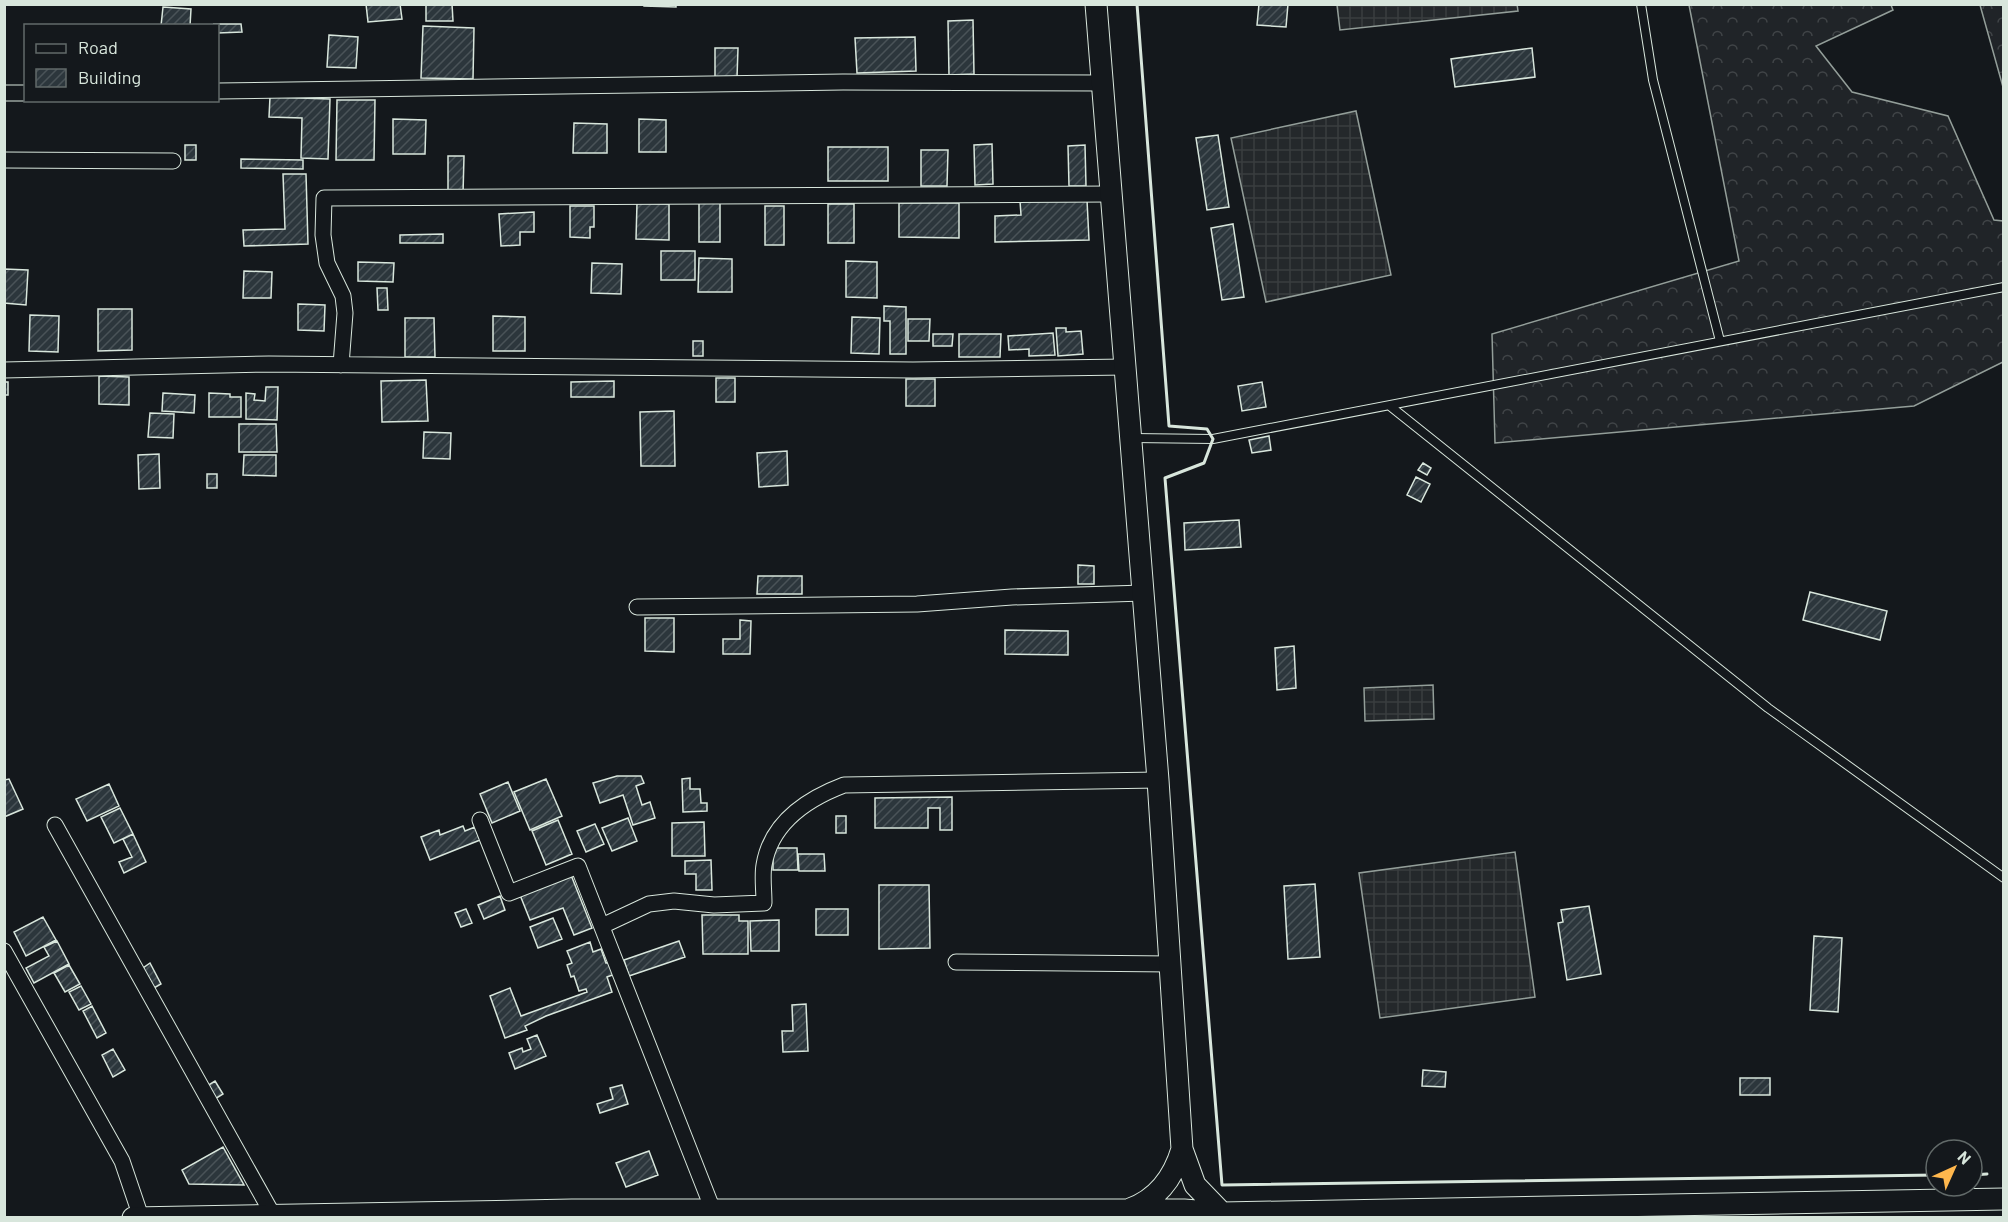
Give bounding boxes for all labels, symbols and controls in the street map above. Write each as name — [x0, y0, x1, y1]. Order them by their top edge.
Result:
legend — [24, 24, 219, 102]
text: Road — [78, 36, 118, 58]
text: Building — [78, 66, 141, 88]
north arrow — [1924, 1138, 1984, 1198]
text: N — [1954, 1147, 1975, 1168]

